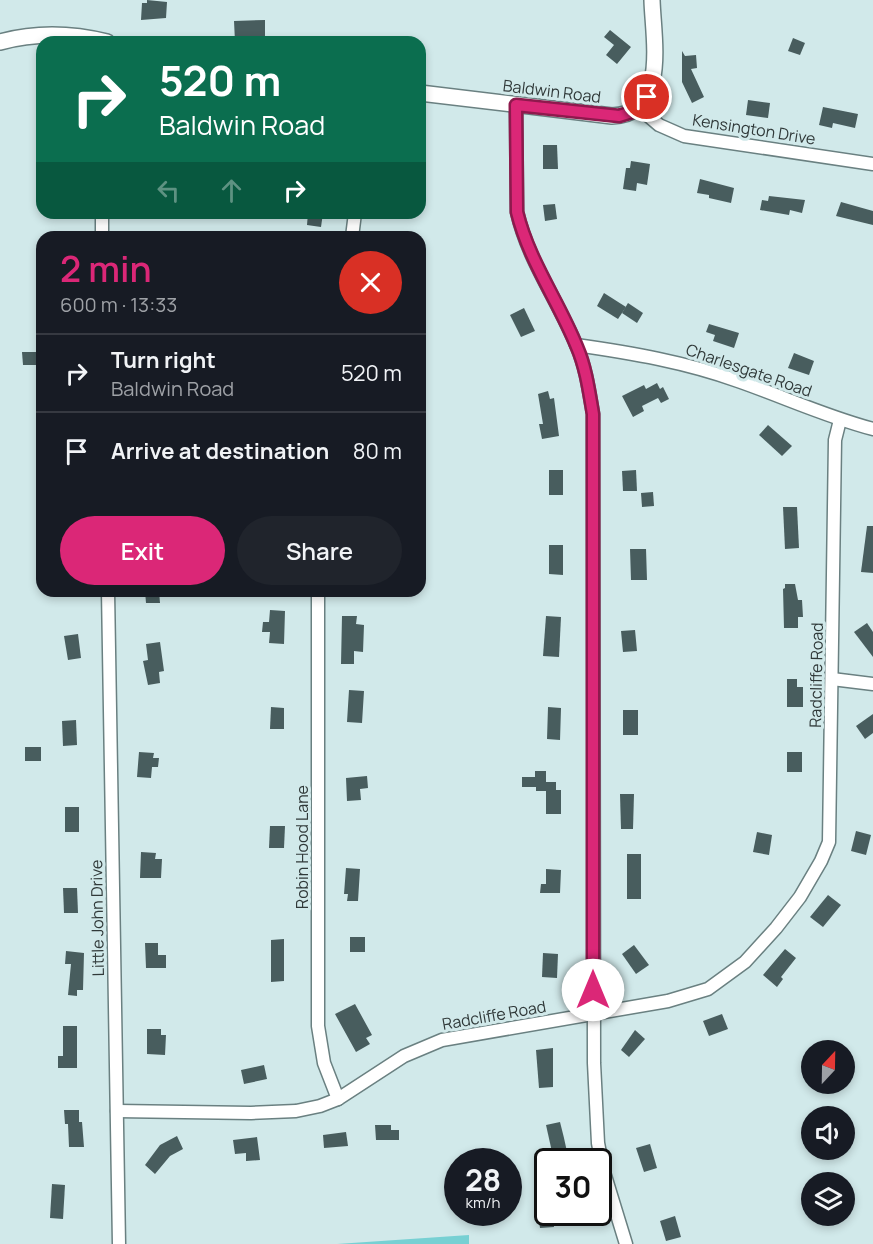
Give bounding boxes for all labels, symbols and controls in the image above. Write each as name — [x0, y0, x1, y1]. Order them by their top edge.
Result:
text: 520 m — [159, 51, 281, 109]
icon: right — [60, 60, 138, 138]
pin — [621, 71, 672, 122]
street label: Baldwin Road — [502, 74, 602, 108]
icon: arrive — [630, 80, 663, 113]
text: Baldwin Road — [159, 106, 325, 143]
street label: Kensington Drive — [691, 108, 817, 150]
icon: left — [152, 174, 185, 207]
icon: ahead — [215, 174, 248, 207]
icon: right — [278, 174, 311, 207]
text: 2 min — [60, 244, 152, 293]
button: close — [339, 251, 402, 314]
text: 600 m · 13:33 — [60, 291, 177, 318]
street label: Charlesgate Road — [683, 338, 815, 402]
text: Turn right — [111, 345, 216, 375]
icon: right — [60, 357, 93, 390]
text: 520 m — [341, 358, 402, 388]
text: Baldwin Road — [111, 375, 234, 402]
icon: arrive — [60, 435, 93, 468]
text: Arrive at destination — [111, 436, 329, 466]
text: 80 m — [353, 436, 402, 466]
button: Exit — [60, 516, 225, 585]
button: Share — [237, 516, 402, 585]
street label: Radcliffe Road — [804, 622, 828, 728]
street label: Robin Hood Lane — [291, 785, 313, 909]
street label: Little John Drive — [85, 860, 109, 976]
position arrow — [561, 958, 625, 1022]
street label: Radcliffe Road — [440, 995, 548, 1035]
north arrow — [801, 1040, 855, 1094]
map controls — [801, 1040, 855, 1226]
button: sound — [801, 1106, 855, 1160]
speed limit sign: 30 — [534, 1148, 612, 1226]
text: 28 — [465, 1159, 501, 1200]
button: layers — [801, 1172, 855, 1226]
text: km/h — [466, 1192, 500, 1213]

